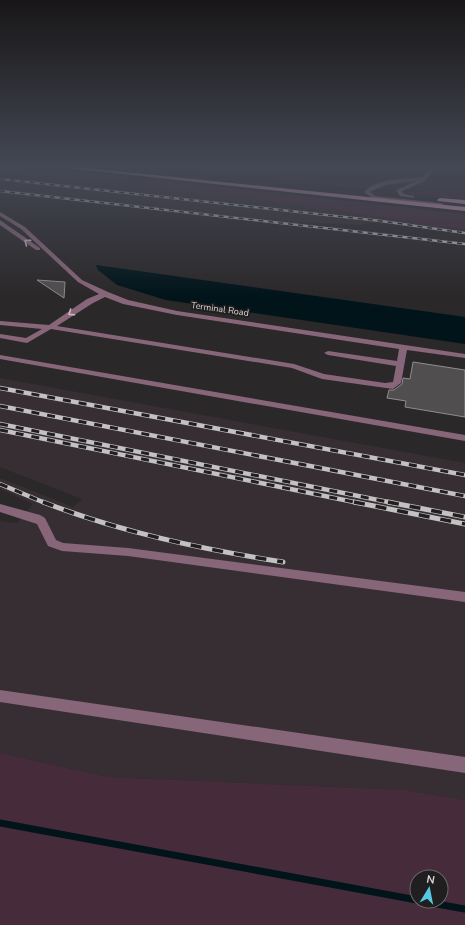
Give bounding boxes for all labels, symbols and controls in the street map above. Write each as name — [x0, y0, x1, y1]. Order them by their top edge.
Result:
one-way arrow — [25, 239, 32, 246]
street label: Terminal Road — [190, 299, 250, 319]
one-way arrow — [68, 308, 75, 316]
north arrow — [409, 869, 449, 909]
text: N — [425, 872, 436, 888]

